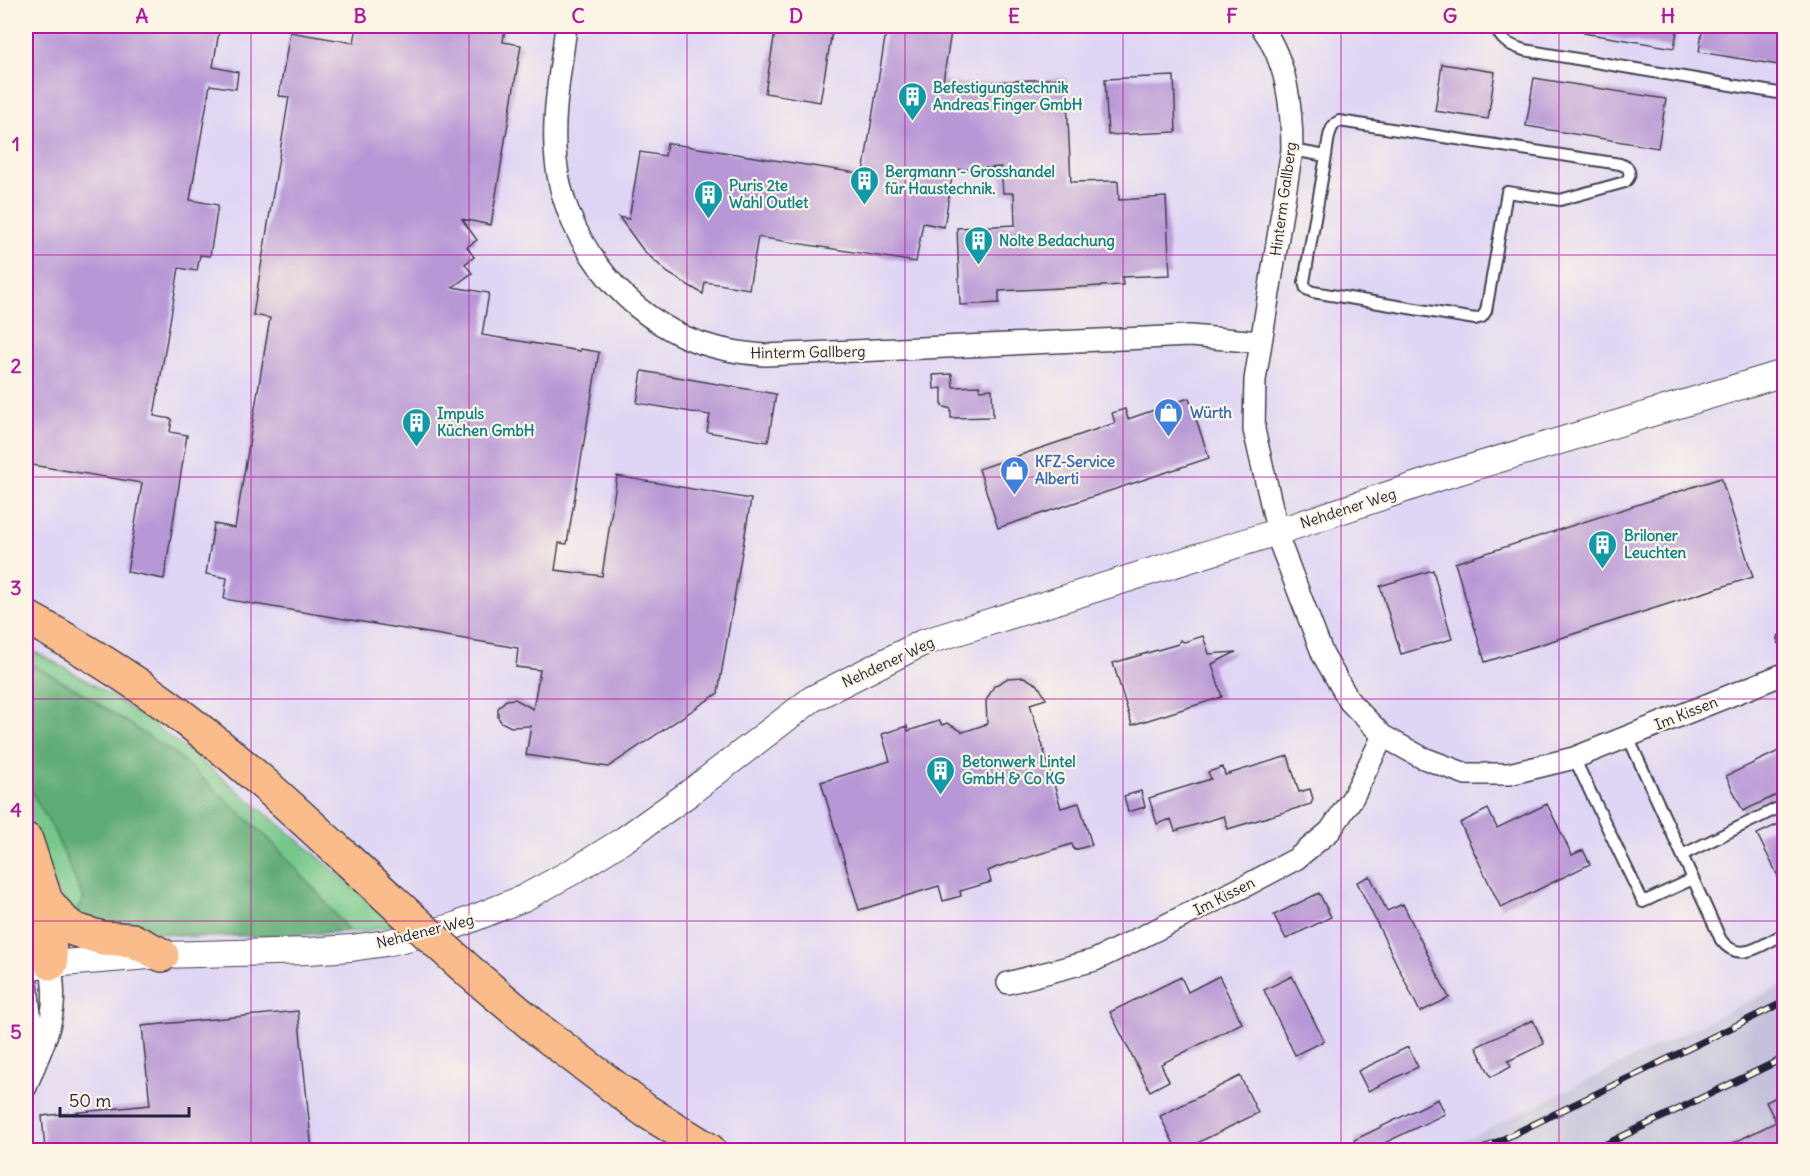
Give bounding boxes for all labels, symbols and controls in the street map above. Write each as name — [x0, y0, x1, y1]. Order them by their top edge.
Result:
text: A — [136, 3, 149, 28]
text: B — [353, 3, 367, 28]
text: C — [571, 3, 585, 28]
text: D — [789, 3, 803, 28]
text: E — [1008, 3, 1020, 28]
text: F — [1226, 3, 1238, 28]
text: G — [1443, 3, 1457, 28]
text: H — [1661, 3, 1675, 28]
place label: Befestigungstechnik Andreas Finger GmbH — [933, 78, 1083, 115]
building icon: Befestigungstechnik Andreas Finger GmbH — [896, 80, 928, 122]
text: 1 — [12, 131, 20, 156]
street label: Hinterm Gallberg — [1266, 141, 1300, 257]
place label: Bergmann - Grosshandel für Haustechnik. — [885, 162, 1055, 198]
building icon: Bergmann - Grosshandel für Haustechnik. — [848, 164, 880, 206]
place label: Puris 2te Wahl Outlet — [729, 176, 809, 212]
building icon: Puris 2te Wahl Outlet — [692, 178, 724, 220]
building icon: Nolte Bedachung — [962, 224, 994, 266]
place label: Nolte Bedachung — [999, 231, 1115, 251]
street label: Hinterm Gallberg — [750, 341, 866, 363]
text: 2 — [11, 353, 22, 378]
shop icon: Würth — [1153, 396, 1185, 438]
place label: Würth — [1190, 403, 1232, 422]
place label: Impuls Küchen GmbH — [437, 404, 535, 440]
building icon: Impuls Küchen GmbH — [400, 406, 432, 448]
place label: KFZ-Service Alberti — [1035, 452, 1115, 488]
shop icon: KFZ-Service Alberti — [998, 454, 1030, 496]
street label: Nehdener Weg — [1298, 484, 1398, 532]
place label: Briloner Leuchten — [1624, 526, 1687, 562]
building icon: Briloner Leuchten — [1587, 528, 1619, 570]
text: 3 — [10, 575, 22, 600]
street label: Nehdener Weg — [839, 632, 937, 692]
street label: Im Kissen — [1652, 692, 1721, 734]
place label: Betonwerk Lintel GmbH & Co KG — [962, 752, 1076, 788]
building icon: Betonwerk Lintel GmbH & Co KG — [925, 754, 957, 796]
text: 4 — [10, 797, 22, 822]
street label: Im Kissen — [1190, 872, 1258, 919]
street label: Nehdener Weg — [374, 910, 476, 952]
text: 5 — [10, 1019, 22, 1044]
scale bar — [60, 1080, 189, 1118]
text: 50 m — [69, 1089, 111, 1112]

